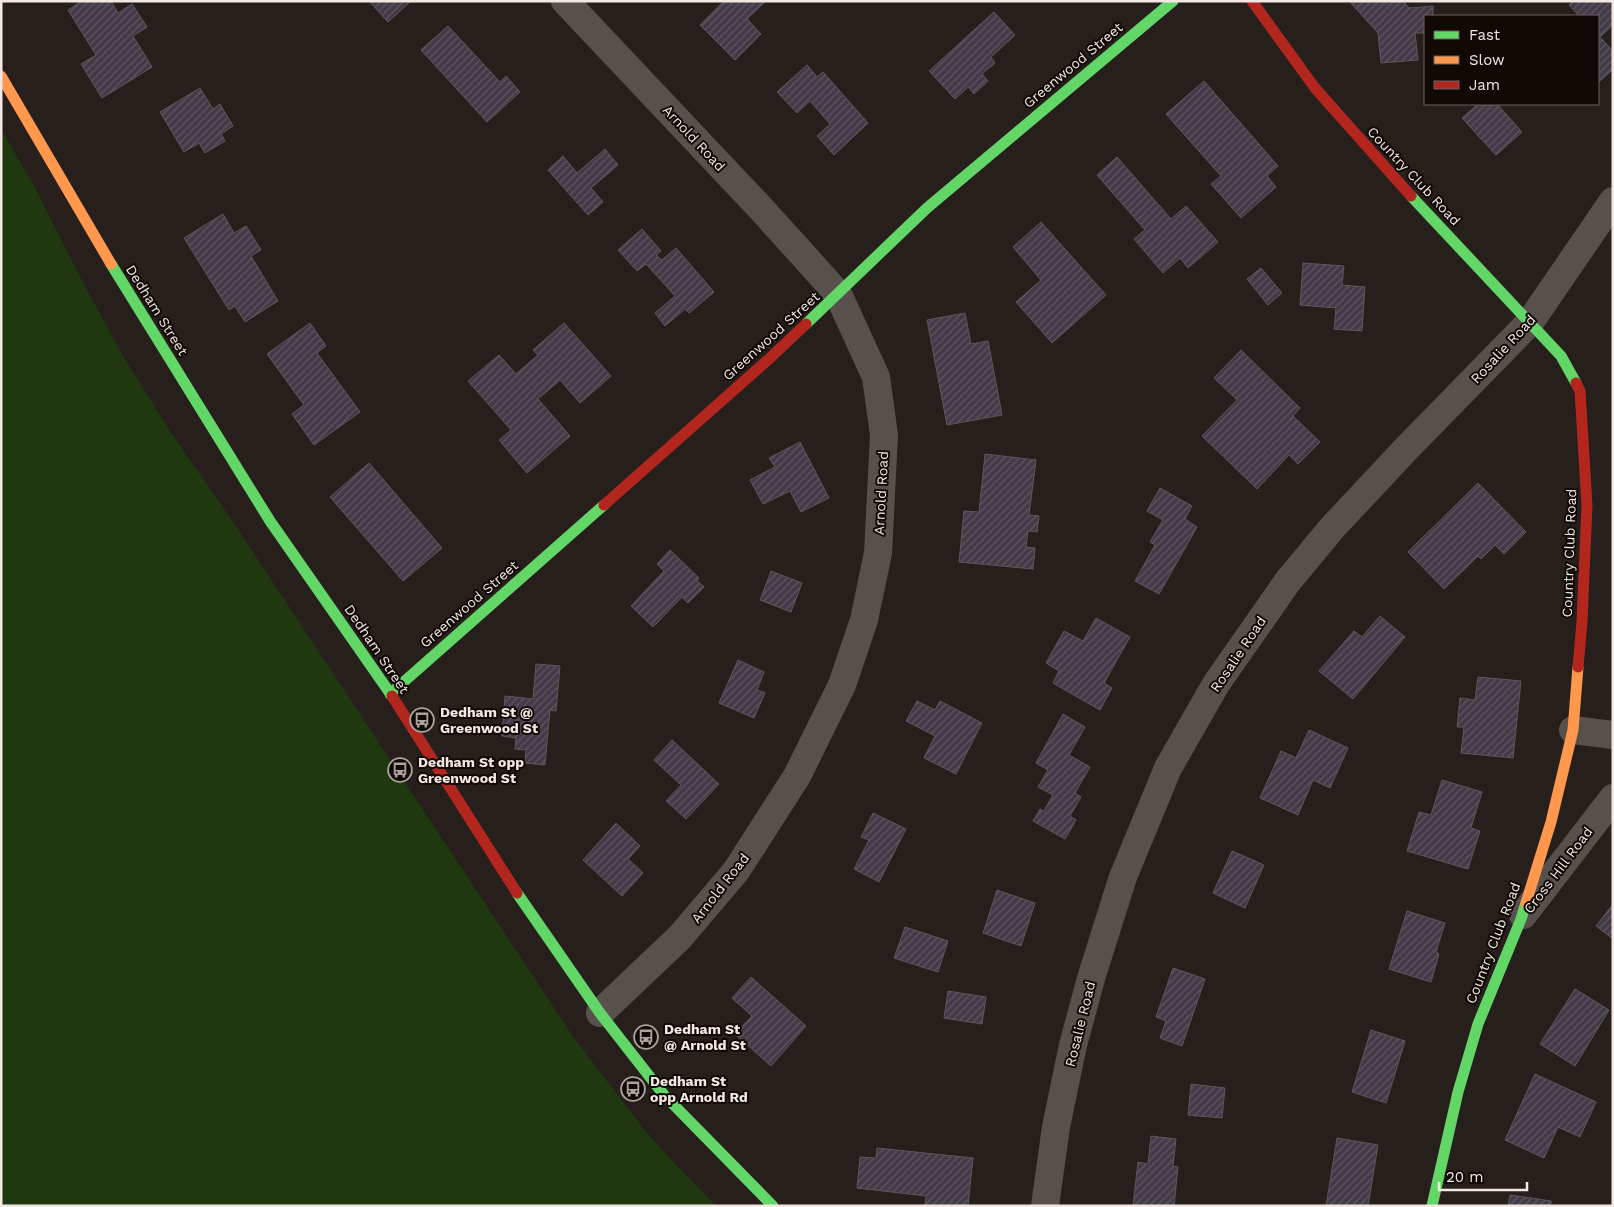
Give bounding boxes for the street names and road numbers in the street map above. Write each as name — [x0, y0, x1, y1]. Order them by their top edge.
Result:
street label: Greenwood Street — [1020, 19, 1126, 111]
street label: Arnold Road — [659, 102, 729, 174]
street label: Country Club Road — [1364, 123, 1464, 229]
street label: Dedham Street — [123, 262, 191, 358]
street label: Greenwood Street — [719, 288, 823, 384]
street label: Rosalie Road — [1467, 311, 1539, 387]
street label: Arnold Road — [871, 451, 891, 535]
street label: Country Club Road — [1559, 488, 1579, 618]
street label: Greenwood Street — [417, 557, 521, 651]
street label: Dedham Street — [341, 602, 413, 697]
street label: Rosalie Road — [1207, 613, 1269, 695]
street label: Cross Hill Road — [1520, 824, 1596, 916]
street label: Arnold Road — [688, 850, 752, 926]
street label: Country Club Road — [1462, 880, 1524, 1006]
street label: Rosalie Road — [1062, 979, 1098, 1069]

